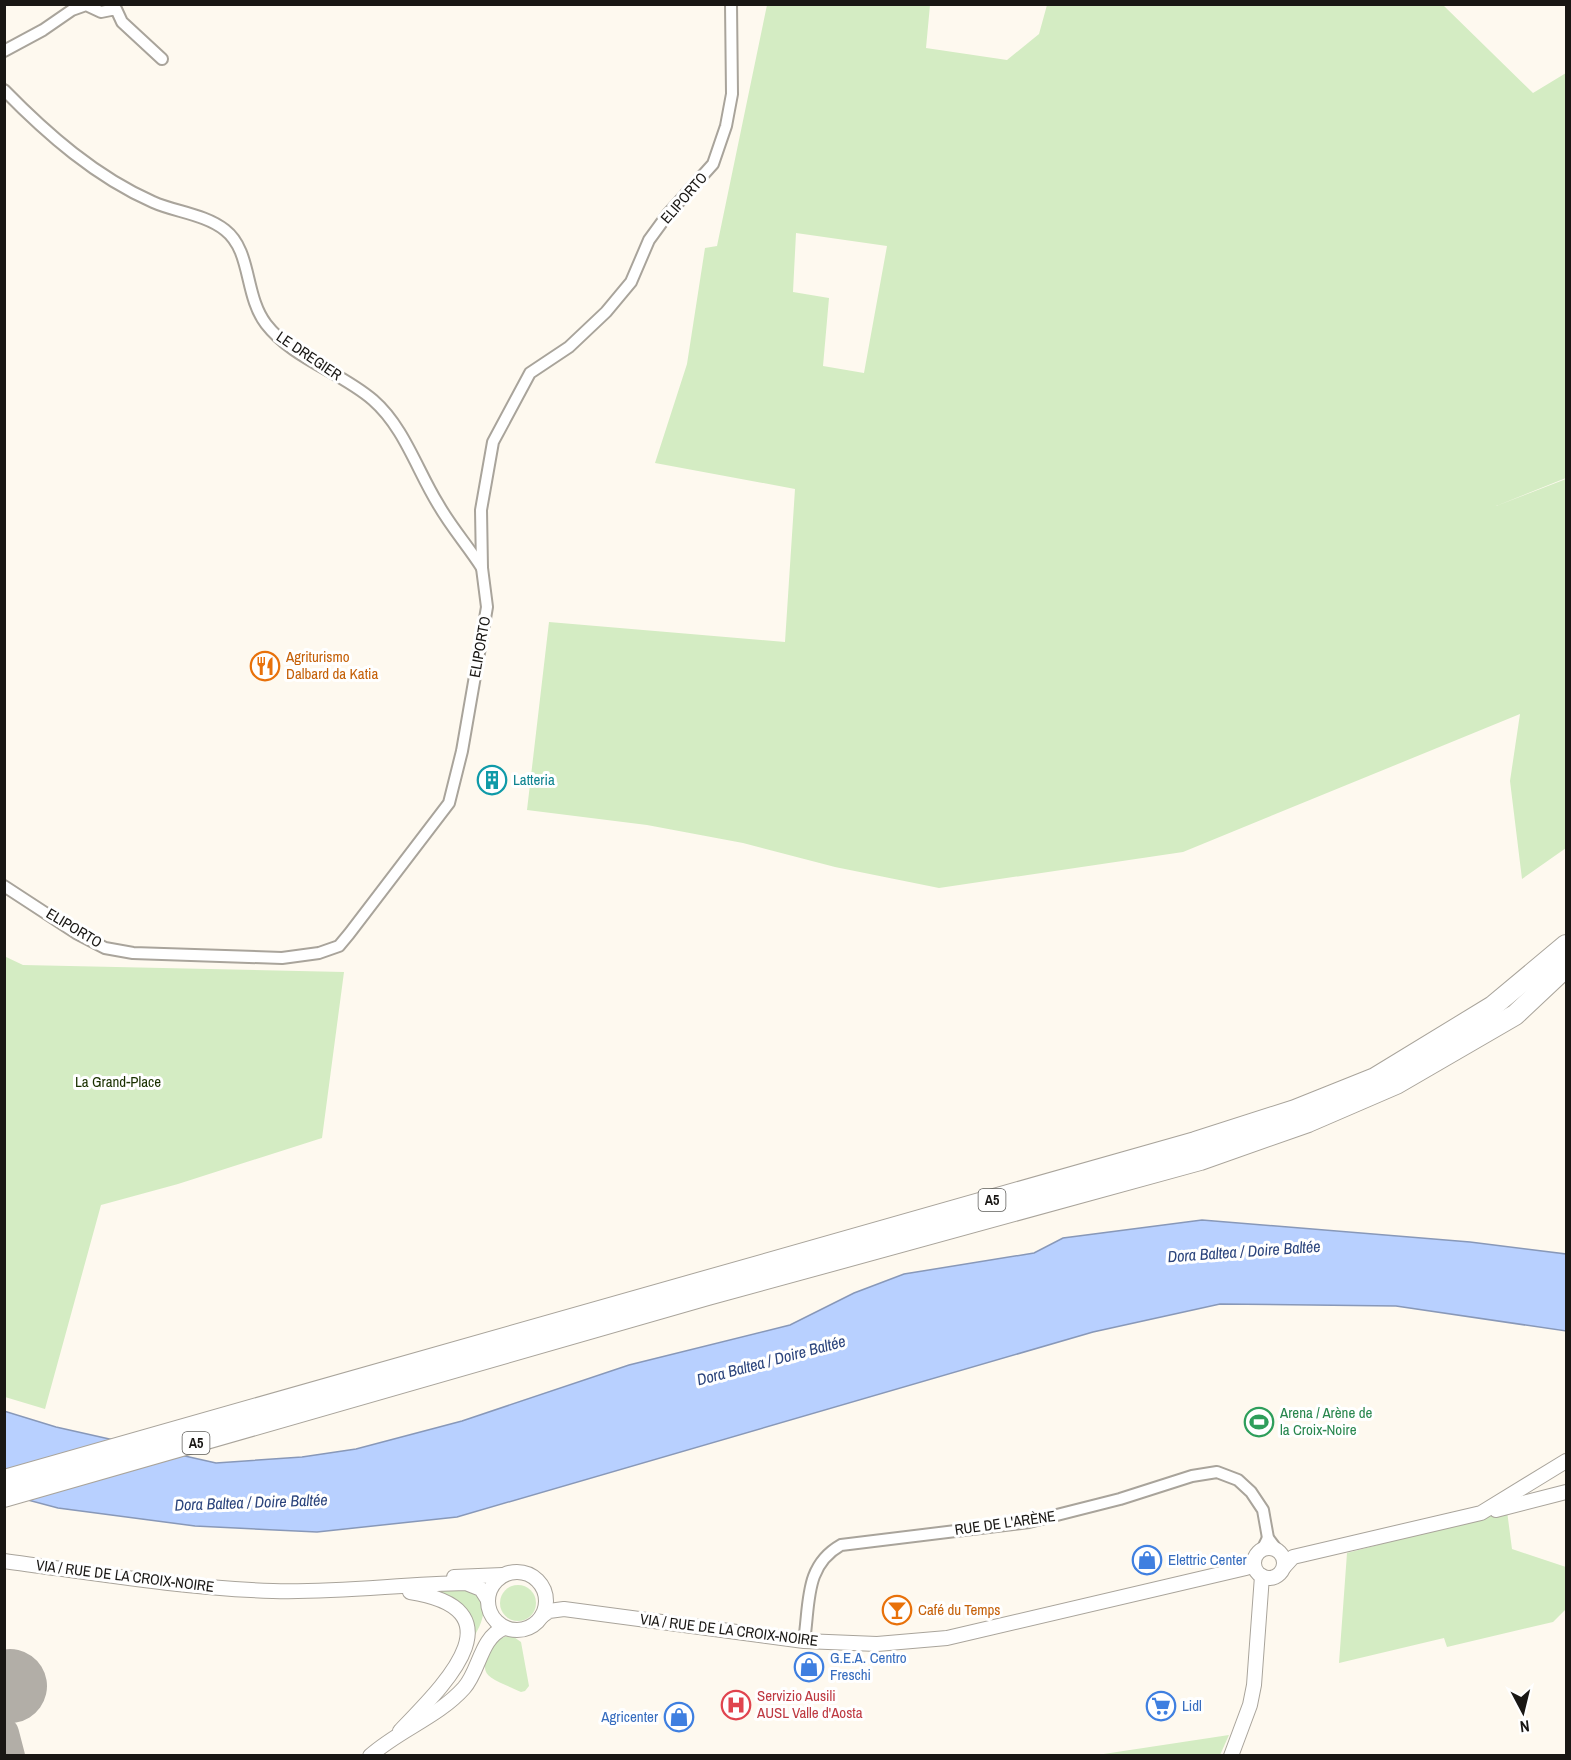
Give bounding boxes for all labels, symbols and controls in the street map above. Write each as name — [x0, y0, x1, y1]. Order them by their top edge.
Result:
street label: ELIPORTO — [655, 167, 712, 228]
street label: LE DREGIER — [273, 326, 346, 385]
street label: ELIPORTO — [464, 615, 495, 679]
place label: Agriturismo Dalbard da Katia — [285, 646, 378, 684]
restaurant icon: Agriturismo Dalbard da Katia — [249, 650, 281, 682]
building icon: Latteria — [476, 764, 508, 796]
place label: Latteria — [513, 769, 555, 790]
street label: ELIPORTO — [42, 903, 106, 952]
park label: La Grand-Place — [75, 1071, 161, 1092]
road number: A5 — [978, 1189, 1006, 1211]
water label: Dora Baltea / Doire Baltée — [1167, 1235, 1321, 1267]
water label: Dora Baltea / Doire Baltée — [694, 1330, 848, 1390]
place label: Arena / Arène de la Croix-Noire — [1279, 1402, 1372, 1440]
sports icon: Arena / Arène de la Croix-Noire — [1243, 1406, 1275, 1438]
road number: A5 — [182, 1432, 210, 1454]
water label: Dora Baltea / Doire Baltée — [174, 1488, 328, 1516]
street label: RUE DE L'ARÈNE — [953, 1505, 1057, 1540]
shop icon: Elettric Center — [1131, 1544, 1163, 1576]
place label: Elettric Center — [1168, 1549, 1247, 1570]
street label: VIA / RUE DE LA CROIX-NOIRE — [35, 1554, 215, 1597]
bar icon: Café du Temps — [881, 1594, 913, 1626]
place label: Café du Temps — [918, 1599, 1001, 1620]
street label: VIA / RUE DE LA CROIX-NOIRE — [639, 1608, 819, 1651]
place label: G.E.A. Centro Freschi — [830, 1647, 907, 1685]
shop icon: G.E.A. Centro Freschi — [793, 1651, 825, 1683]
north arrow — [1493, 1682, 1553, 1742]
place label: Servizio Ausili AUSL Valle d'Aosta — [756, 1685, 863, 1723]
hospital icon: Servizio Ausili AUSL Valle d'Aosta — [720, 1689, 752, 1721]
supermarket icon: Lidl — [1145, 1690, 1177, 1722]
place label: Lidl — [1182, 1695, 1202, 1716]
shop icon: Agricenter — [663, 1701, 695, 1733]
place label: Agricenter — [600, 1706, 658, 1727]
text: N — [1519, 1715, 1531, 1738]

